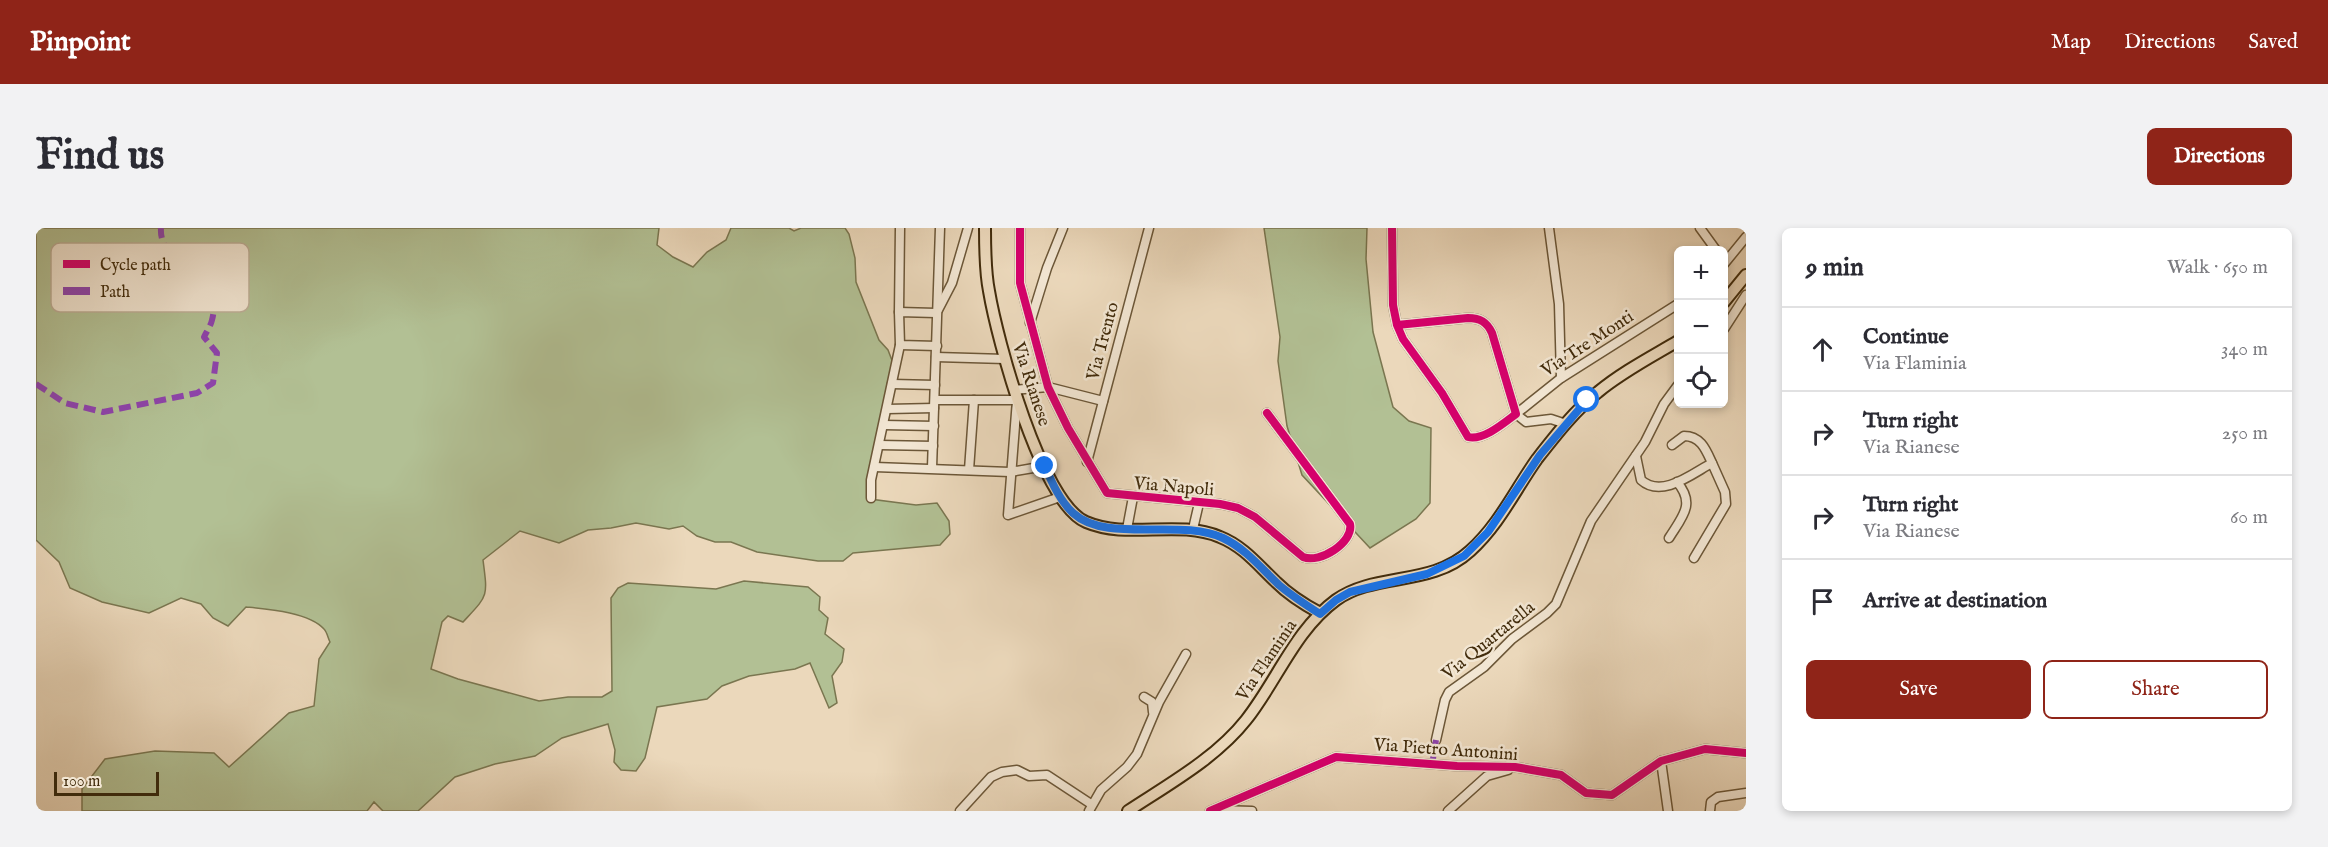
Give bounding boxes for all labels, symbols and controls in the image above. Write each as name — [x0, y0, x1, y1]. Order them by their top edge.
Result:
text: Pinpoint — [30, 25, 131, 60]
text: Map — [2051, 29, 2091, 56]
text: Directions — [2124, 29, 2215, 56]
text: Saved — [2248, 29, 2298, 56]
button: Directions — [2147, 128, 2292, 185]
text: Find us — [36, 130, 164, 183]
legend — [51, 243, 249, 312]
map controls — [1674, 246, 1728, 408]
button: + — [1674, 246, 1728, 300]
text: 9 min — [1806, 251, 1864, 284]
text: Walk · 650 m — [2167, 255, 2268, 280]
text: Cycle path — [100, 256, 171, 276]
text: Path — [100, 283, 131, 303]
street label: Via Trento — [1082, 299, 1125, 384]
button: − — [1674, 300, 1728, 354]
street label: Via Tre Monti — [1536, 306, 1639, 383]
text: Continue — [1863, 323, 1949, 351]
icon: ahead — [1806, 333, 1839, 366]
text: 340 m — [2221, 337, 2268, 362]
street label: Via Rianese — [1006, 339, 1055, 429]
text: Via Flaminia — [1863, 351, 1967, 376]
button: locate — [1674, 354, 1728, 408]
route start — [1573, 386, 1599, 412]
text: Turn right — [1863, 407, 1958, 435]
icon: right — [1806, 417, 1839, 450]
text: 250 m — [2222, 421, 2268, 446]
text: Via Rianese — [1863, 435, 1960, 460]
route end — [1031, 452, 1057, 478]
street label: Via Napoli — [1132, 472, 1215, 502]
text: Turn right — [1863, 491, 1958, 519]
icon: right — [1806, 501, 1839, 534]
text: 60 m — [2230, 505, 2268, 530]
text: Via Rianese — [1863, 519, 1960, 544]
icon: arrive — [1806, 585, 1839, 618]
text: Arrive at destination — [1863, 587, 2047, 615]
street label: Via Quartarella — [1437, 596, 1540, 686]
street label: Via Flaminia — [1231, 616, 1303, 707]
button: Save — [1806, 660, 2031, 719]
button: Share — [2043, 660, 2268, 719]
street label: Via Pietro Antonini — [1372, 734, 1519, 767]
scale bar — [54, 769, 159, 796]
text: 100 m — [63, 772, 100, 792]

